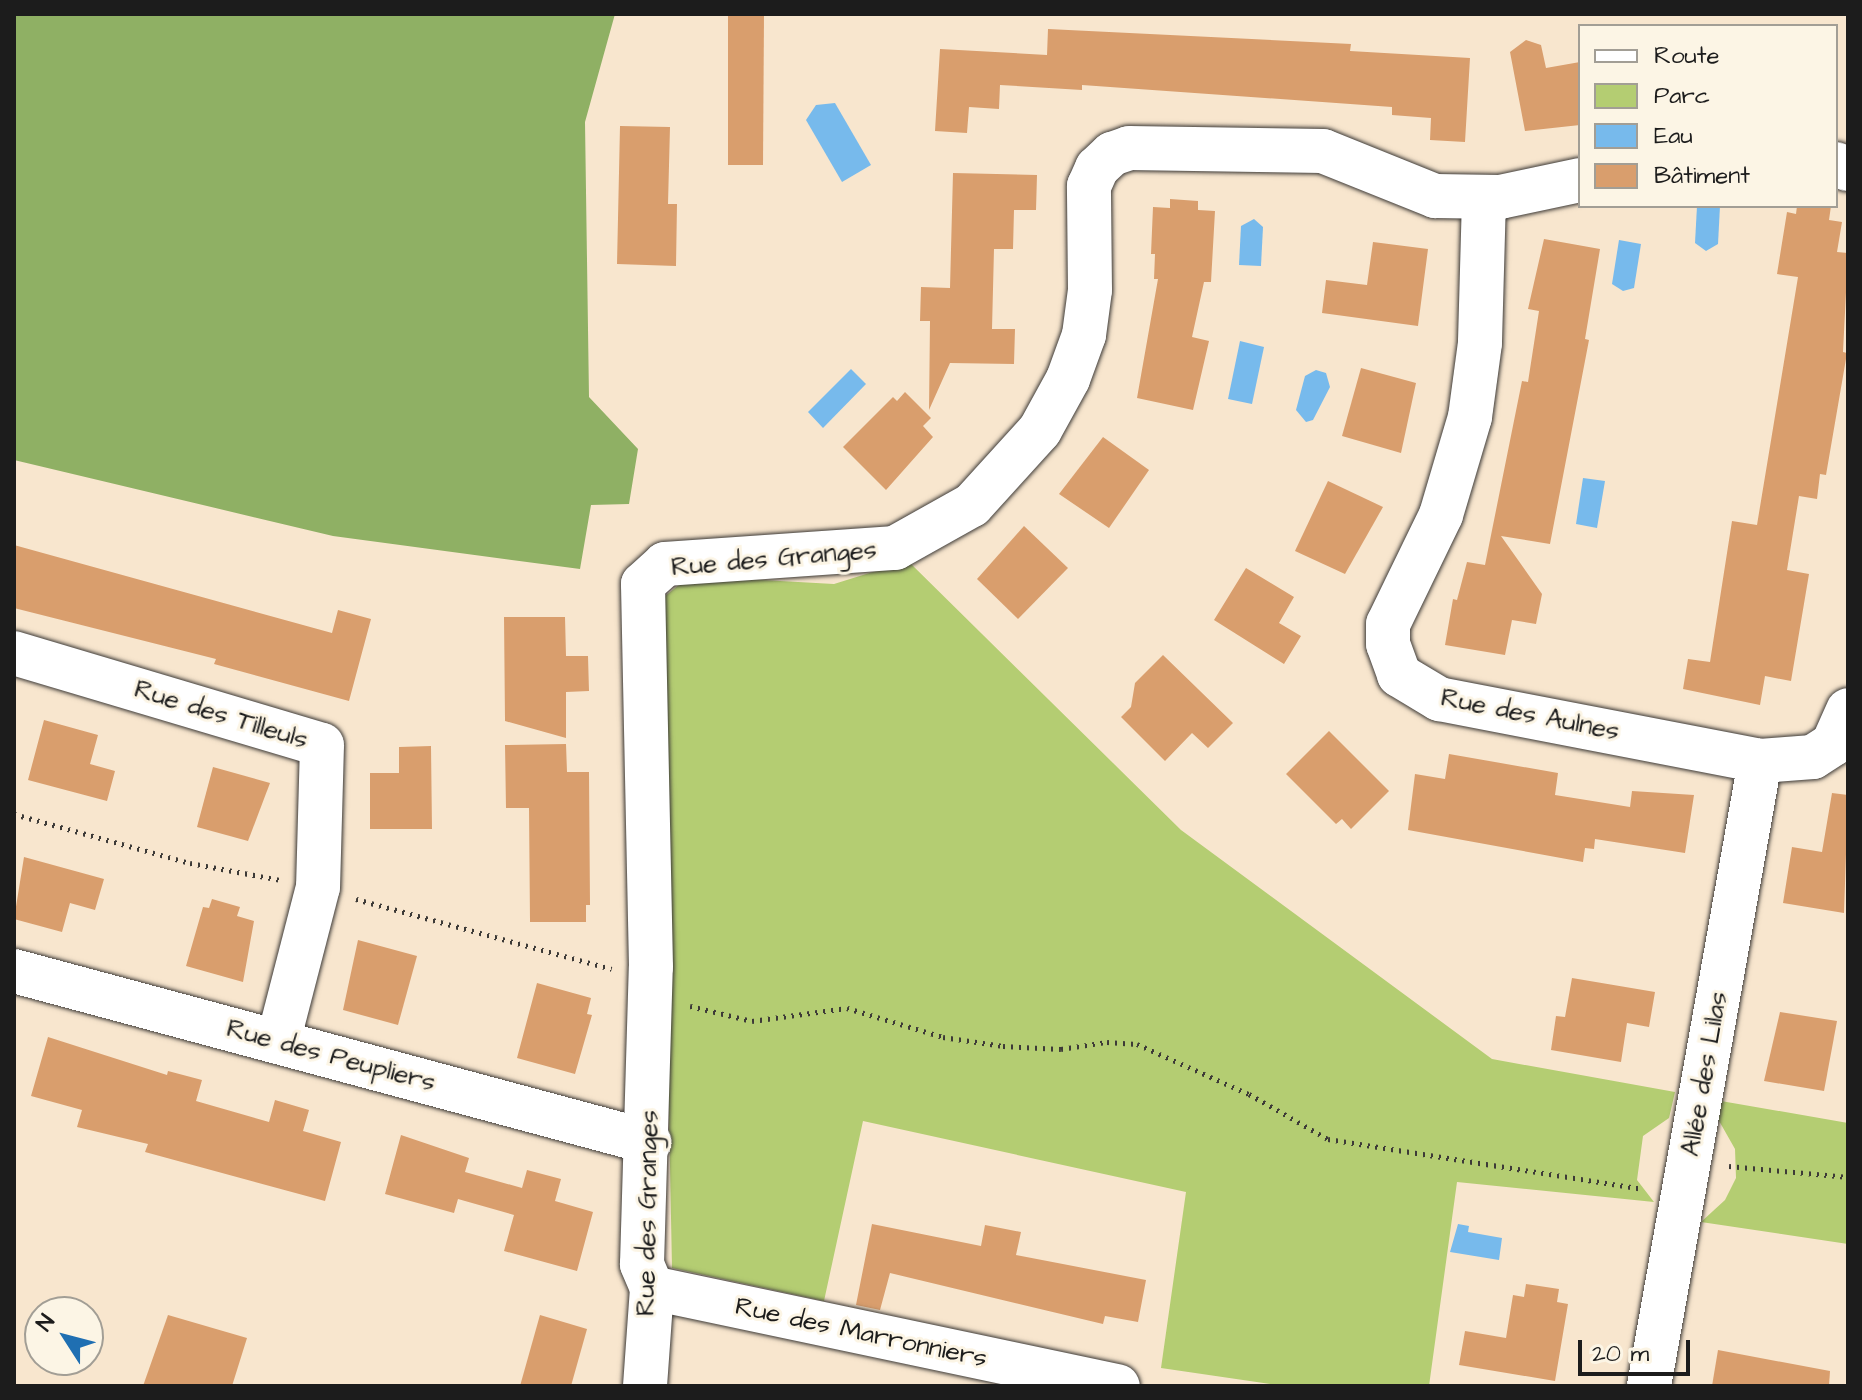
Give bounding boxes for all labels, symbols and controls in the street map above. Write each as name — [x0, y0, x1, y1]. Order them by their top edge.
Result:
legend — [1578, 24, 1838, 208]
text: Route — [1654, 39, 1719, 73]
text: Parc — [1654, 79, 1710, 113]
text: Eau — [1654, 119, 1693, 153]
text: Bâtiment — [1654, 159, 1750, 193]
street label: Rue des Granges — [670, 534, 878, 584]
street label: Rue des Tilleuls — [130, 674, 312, 756]
street label: Rue des Aulnes — [1438, 682, 1622, 748]
street label: Allée des Lilas — [1675, 989, 1735, 1159]
street label: Rue des Peupliers — [223, 1013, 439, 1099]
street label: Rue des Granges — [631, 1110, 665, 1316]
street label: Rue des Marronniers — [732, 1291, 990, 1375]
north arrow — [24, 1296, 104, 1376]
text: N — [29, 1308, 62, 1337]
scale bar — [1582, 1324, 1694, 1374]
text: 20 m — [1592, 1337, 1649, 1371]

